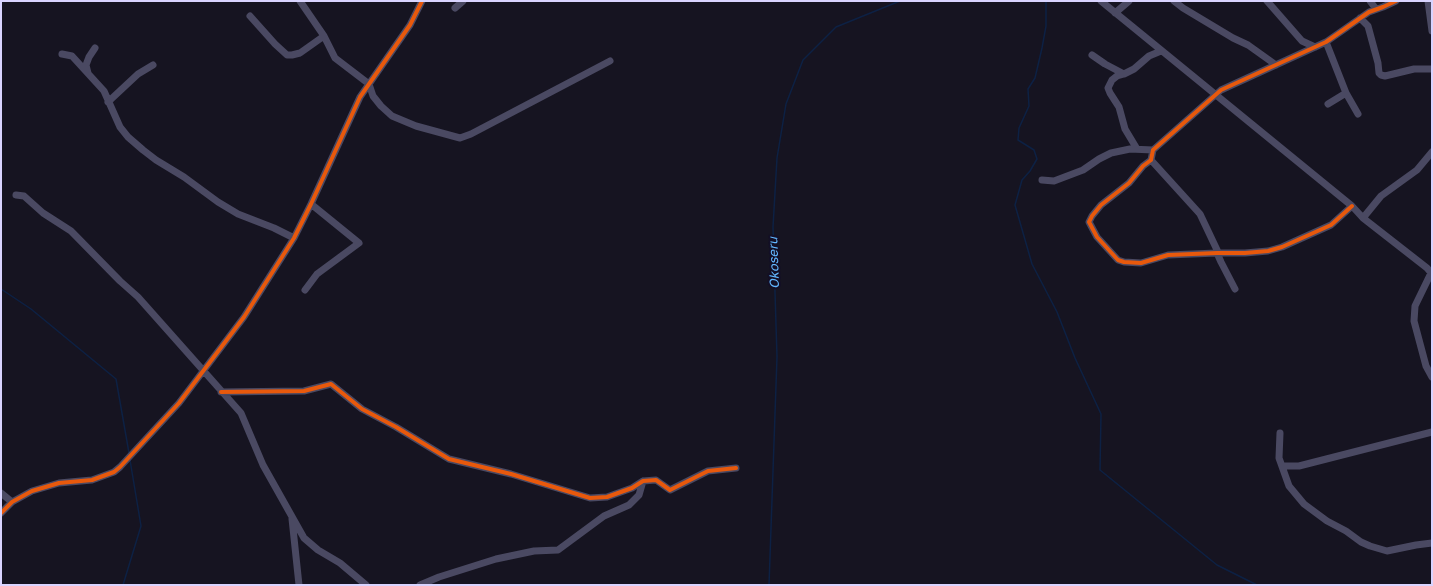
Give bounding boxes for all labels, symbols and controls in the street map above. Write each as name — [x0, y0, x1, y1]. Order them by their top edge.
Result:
water label: Okoseru — [765, 237, 783, 289]

